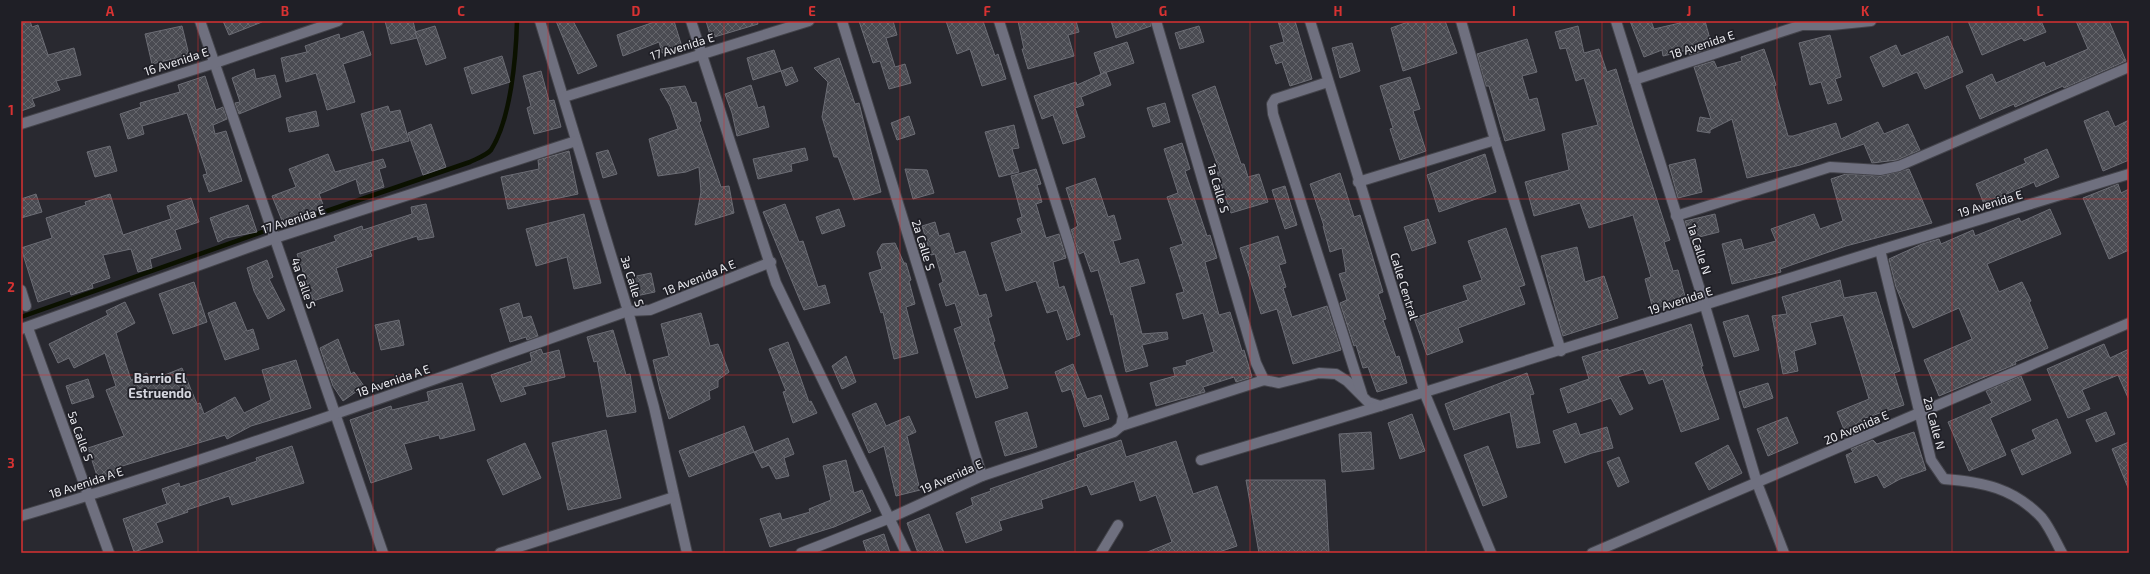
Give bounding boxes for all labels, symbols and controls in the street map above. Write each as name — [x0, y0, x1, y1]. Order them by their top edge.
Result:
text: A — [106, 3, 115, 19]
text: B — [281, 3, 289, 19]
text: C — [457, 3, 465, 19]
text: D — [632, 3, 641, 19]
text: E — [808, 3, 816, 19]
text: F — [983, 3, 991, 19]
text: G — [1159, 3, 1167, 19]
text: H — [1334, 3, 1343, 19]
text: I — [1512, 3, 1516, 19]
text: J — [1687, 3, 1691, 19]
text: K — [1861, 3, 1870, 19]
text: L — [2037, 3, 2044, 19]
street label: 18 Avenida E — [1668, 27, 1736, 61]
street label: 17 Avenida E — [648, 30, 716, 62]
street label: 16 Avenida E — [142, 44, 210, 78]
text: 1 — [8, 102, 14, 118]
street label: 1a Calle S — [1205, 162, 1233, 214]
street label: 19 Avenida E — [1956, 186, 2024, 219]
street label: 17 Avenida E — [259, 202, 327, 236]
street label: 2a Calle S — [910, 218, 938, 272]
street label: 1a Calle N — [1685, 222, 1715, 276]
street label: Calle Central — [1388, 251, 1422, 322]
street label: 3a Calle S — [619, 254, 647, 308]
street label: 4a Calle S — [289, 256, 319, 311]
street label: 18 Avenida A E — [661, 256, 737, 298]
text: 2 — [7, 279, 15, 295]
street label: 19 Avenida E — [1646, 283, 1714, 317]
street label: 18 Avenida A E — [354, 361, 432, 399]
district label: Barrio El Estruendo — [128, 370, 192, 401]
street label: 2a Calle N — [1921, 395, 1949, 451]
street label: 20 Avenida E — [1821, 407, 1891, 447]
street label: 5a Calle S — [66, 409, 97, 463]
text: 3 — [7, 455, 15, 471]
street label: 19 Avenida E — [918, 456, 985, 496]
street label: 18 Avenida A E — [47, 463, 125, 501]

